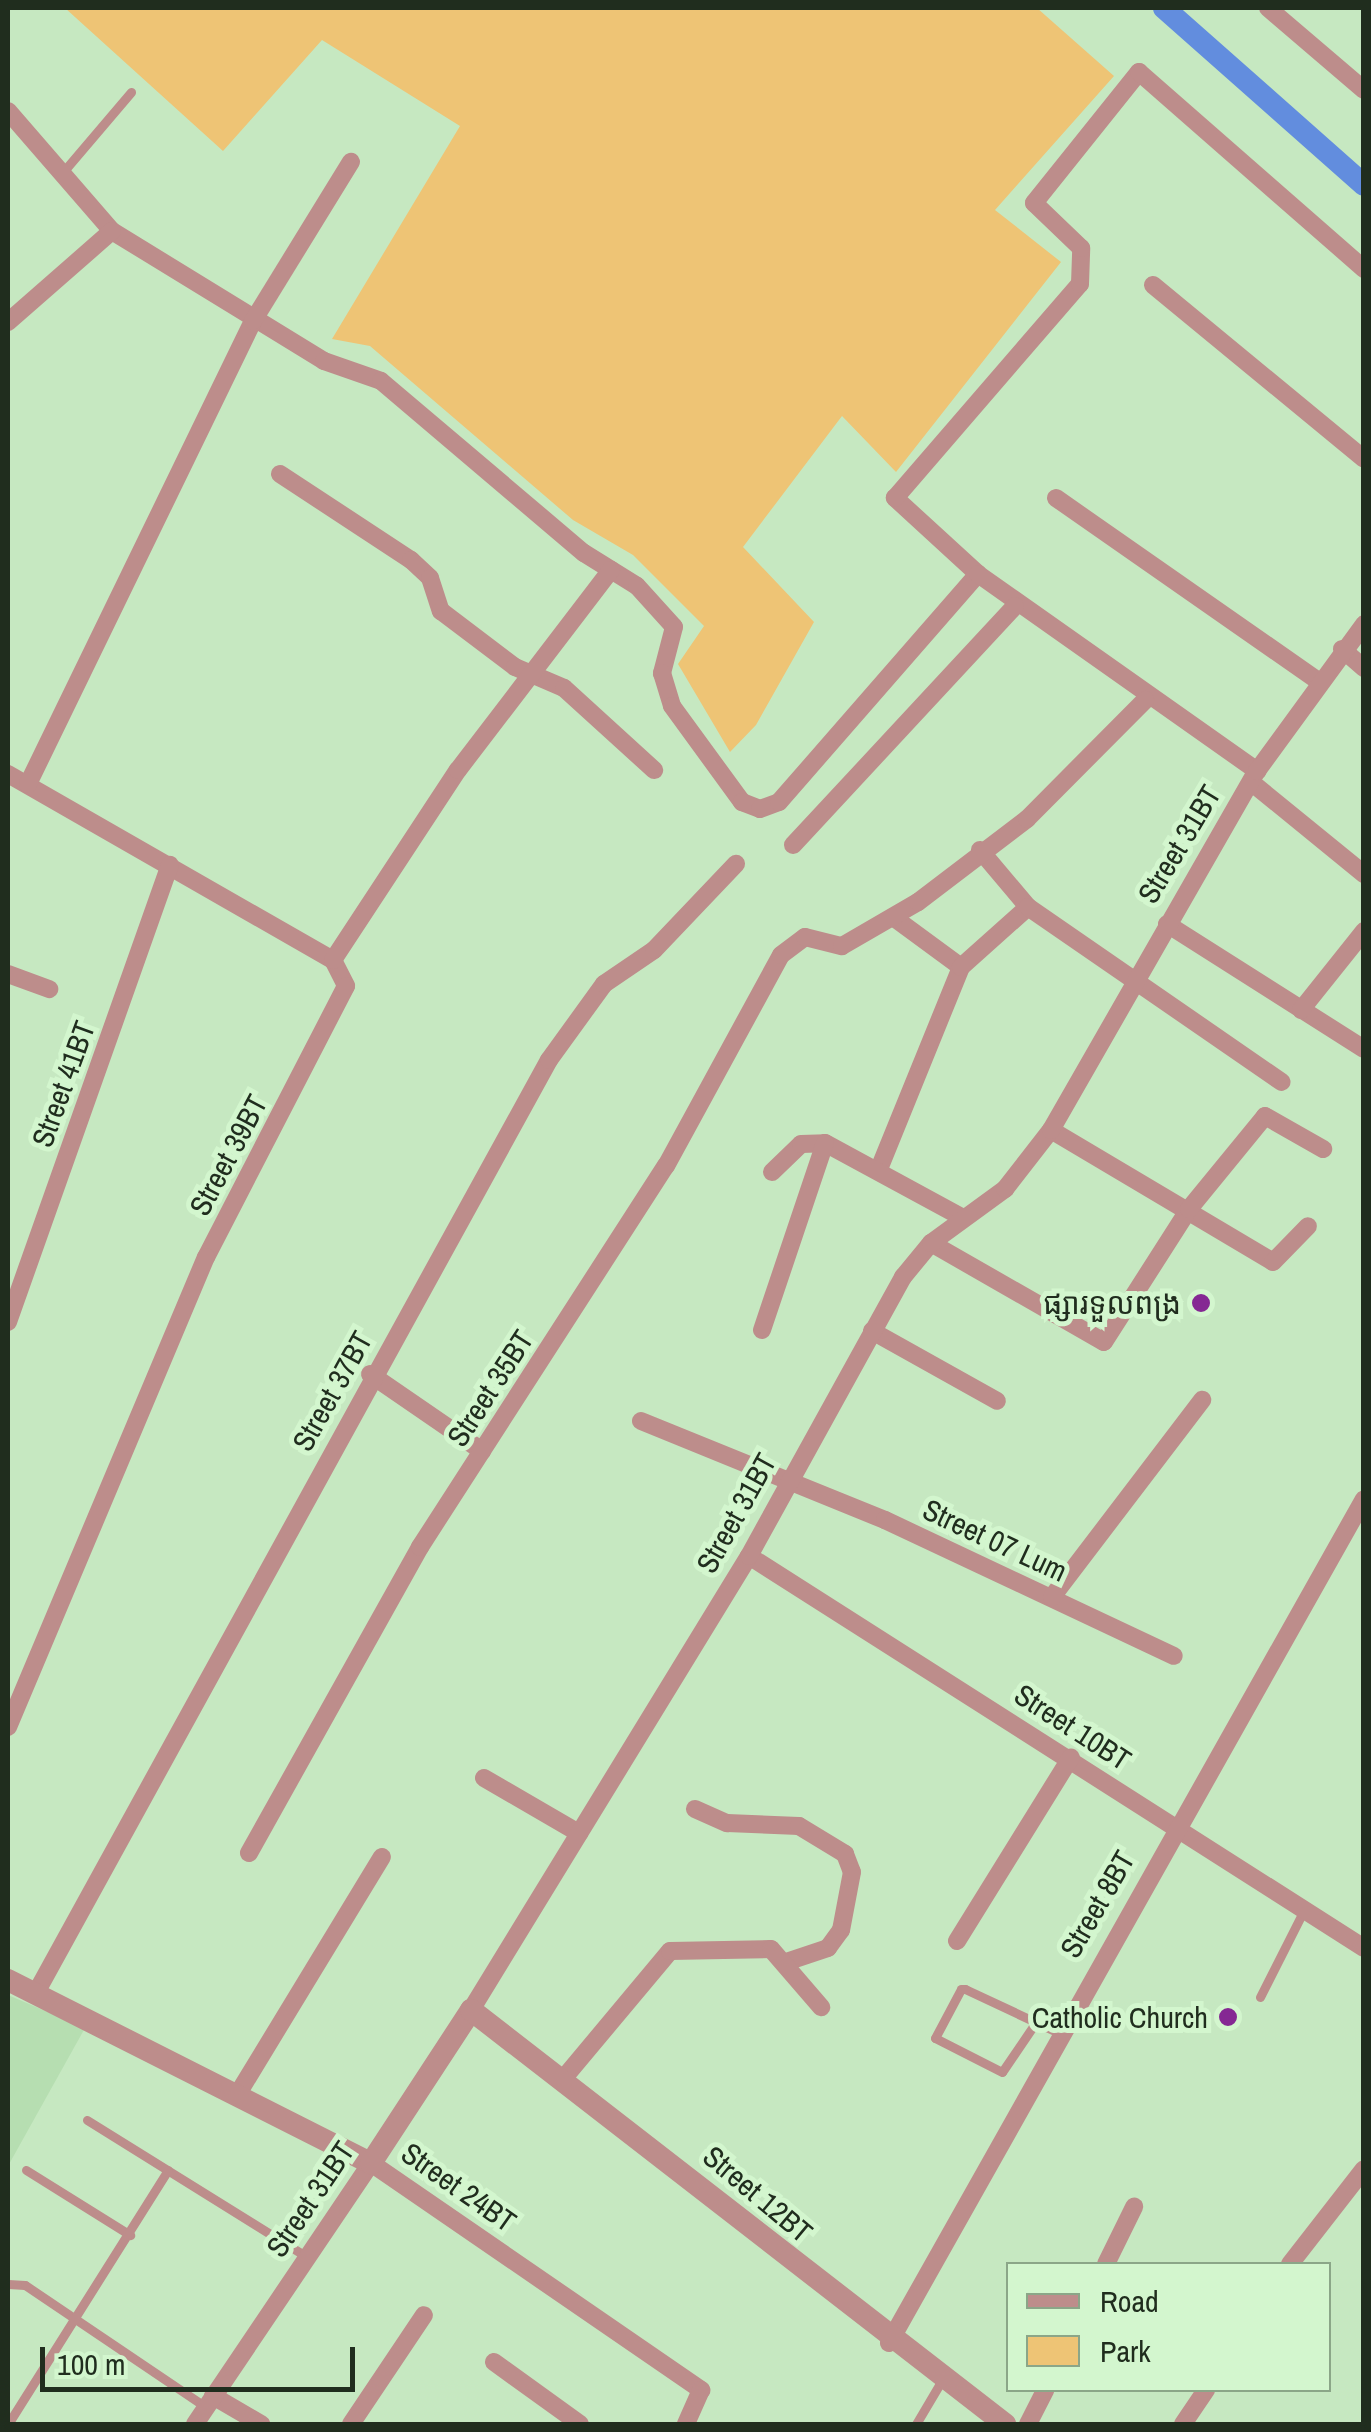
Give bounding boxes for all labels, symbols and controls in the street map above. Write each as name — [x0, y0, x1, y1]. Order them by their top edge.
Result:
street label: Street 31BT — [1130, 778, 1228, 910]
street label: Street 41BT — [24, 1016, 102, 1152]
street label: Street 39BT — [181, 1089, 275, 1221]
place label: ផ្សារទួលពង្រ — [1043, 1285, 1181, 1321]
marker: ផ្សារទួលពង្រ — [1190, 1292, 1212, 1314]
street label: Street 35BT — [439, 1323, 541, 1453]
street label: Street 37BT — [284, 1325, 380, 1457]
street label: Street 31BT — [688, 1447, 784, 1579]
street label: Street 07 Lum — [917, 1491, 1073, 1589]
street label: Street 10BT — [1008, 1676, 1138, 1778]
street label: Street 8BT — [1052, 1844, 1142, 1964]
place label: Catholic Church — [1032, 1999, 1208, 2035]
marker: Catholic Church — [1217, 2006, 1239, 2028]
street label: Street 31BT — [258, 2135, 362, 2263]
street label: Street 24BT — [395, 2135, 523, 2239]
street label: Street 12BT — [696, 2138, 820, 2250]
legend — [1006, 2262, 1331, 2392]
text: Road — [1100, 2281, 1159, 2321]
scale bar — [45, 2327, 360, 2389]
text: Park — [1100, 2331, 1151, 2371]
text: 100 m — [57, 2344, 125, 2384]

